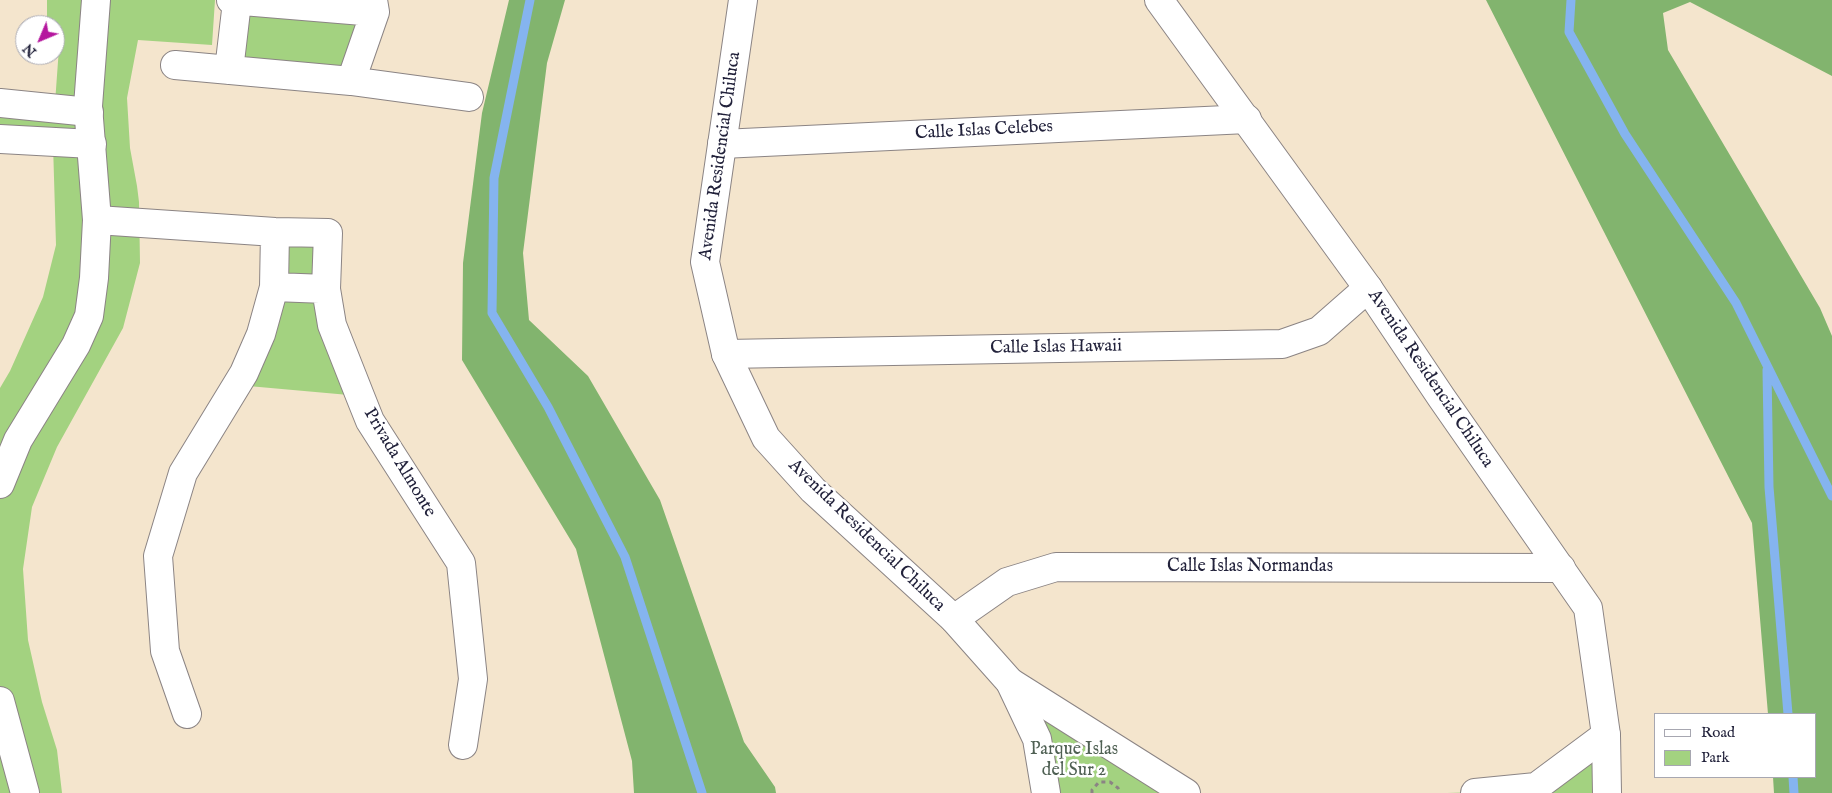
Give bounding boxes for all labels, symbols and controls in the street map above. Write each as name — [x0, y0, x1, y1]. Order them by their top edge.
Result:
north arrow — [15, 15, 65, 65]
text: N — [19, 39, 41, 61]
street label: Avenida Residencial Chiluca — [696, 50, 746, 262]
street label: Calle Islas Celebes — [914, 117, 1054, 145]
street label: Avenida Residencial Chiluca — [1362, 286, 1498, 472]
street label: Calle Islas Hawaii — [990, 336, 1122, 360]
street label: Privada Almonte — [358, 405, 440, 521]
street label: Avenida Residencial Chiluca — [783, 455, 949, 617]
street label: Calle Islas Normandas — [1167, 556, 1333, 578]
legend — [1654, 713, 1817, 778]
text: Road — [1701, 723, 1735, 742]
park label: Parque Islas del Sur 2 — [1030, 739, 1118, 782]
text: Park — [1701, 748, 1730, 767]

